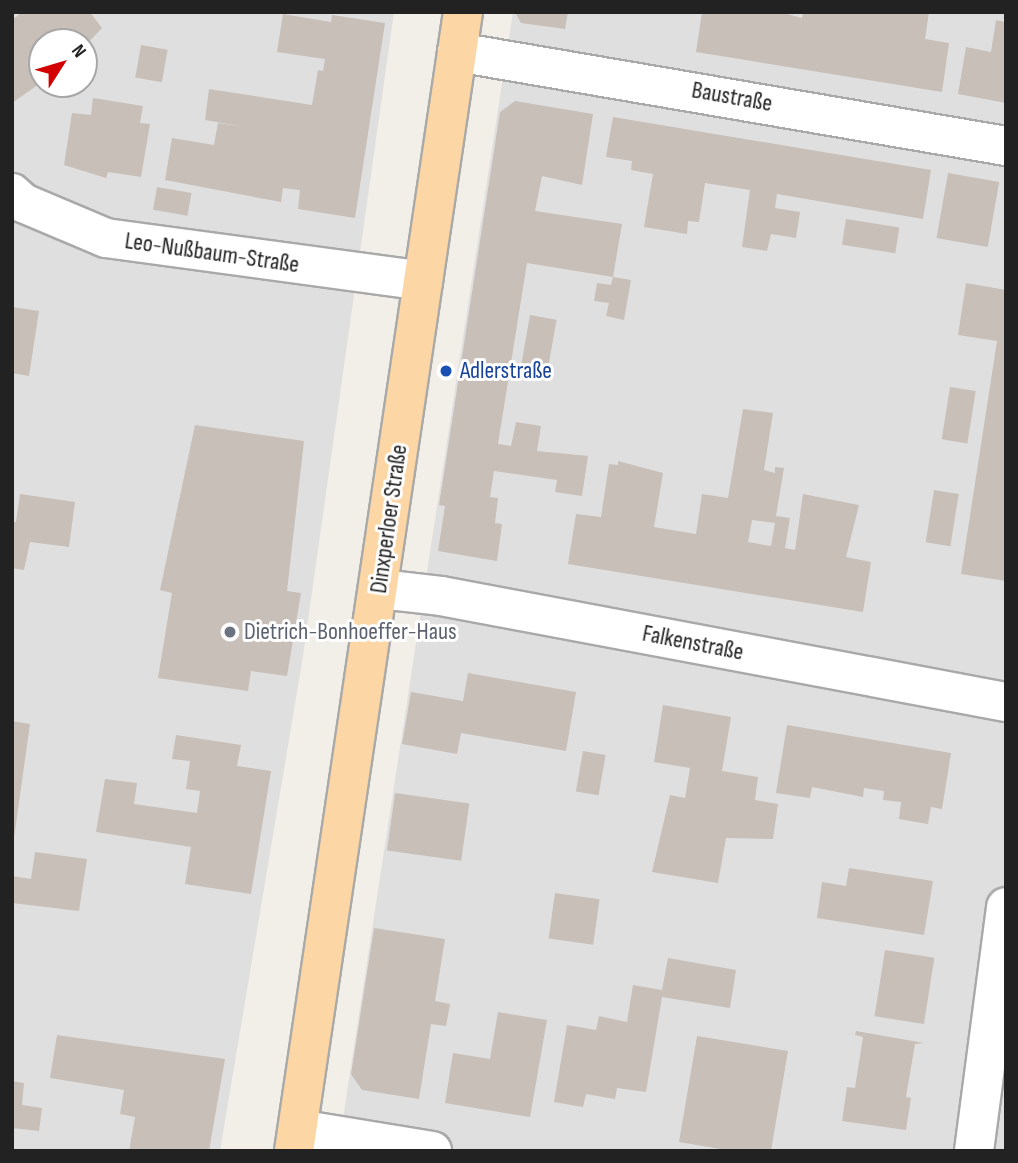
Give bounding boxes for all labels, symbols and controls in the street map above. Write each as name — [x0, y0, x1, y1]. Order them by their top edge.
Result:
north arrow — [28, 28, 98, 98]
text: N — [66, 40, 91, 62]
street label: Baustraße — [689, 76, 775, 118]
street label: Leo-Nußbaum-Straße — [123, 227, 301, 279]
place label: Adlerstraße — [460, 357, 552, 385]
marker: Adlerstraße — [438, 363, 454, 379]
street label: Dinxperloer Straße — [364, 443, 414, 595]
place label: Dietrich-Bonhoeffer-Haus — [244, 618, 457, 646]
street label: Falkenstraße — [640, 619, 746, 667]
marker: Dietrich-Bonhoeffer-Haus — [222, 624, 238, 640]

